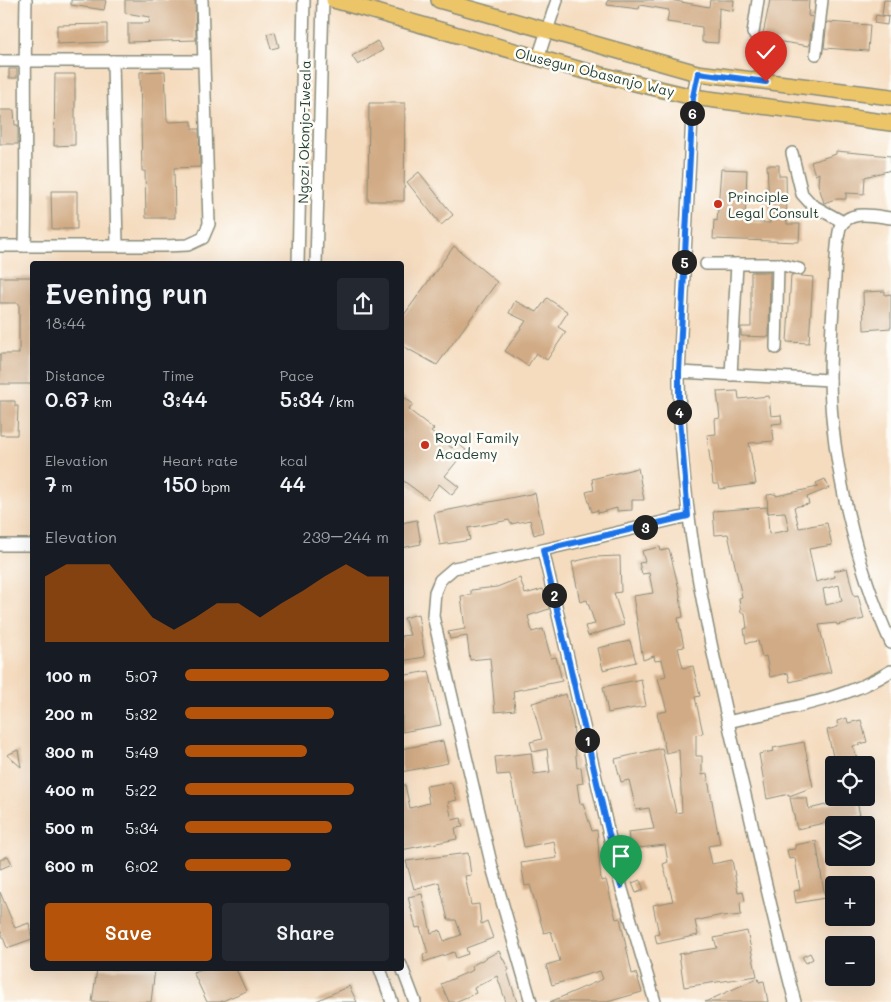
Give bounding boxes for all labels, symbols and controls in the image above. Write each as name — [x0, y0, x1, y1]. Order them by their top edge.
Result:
pin — [745, 31, 787, 82]
icon: check — [752, 38, 780, 66]
street label: Olusegun Obasanjo Way — [513, 43, 677, 101]
street label: Ngozi Okonjo-Iweala — [293, 60, 315, 204]
pin: 6 — [680, 100, 704, 126]
text: 6 — [688, 104, 697, 123]
place label: Principle Legal Consult — [728, 187, 819, 222]
marker: Principle Legal Consult — [712, 198, 724, 210]
pin: 5 — [672, 250, 696, 274]
text: 5 — [680, 253, 689, 272]
text: Evening run — [45, 275, 208, 311]
button: share — [337, 278, 389, 330]
text: 18:44 — [45, 312, 86, 333]
text: Distance — [45, 366, 105, 385]
text: Time — [162, 366, 194, 385]
text: Pace — [280, 366, 314, 385]
text: 0.67 — [45, 385, 89, 412]
text: 3:44 — [162, 385, 207, 412]
text: 5:34 — [280, 385, 324, 412]
text: km — [89, 392, 112, 411]
text: /km — [324, 392, 354, 411]
pin: 4 — [666, 400, 692, 424]
text: 4 — [675, 403, 684, 422]
place label: Royal Family Academy — [435, 428, 519, 463]
marker: Royal Family Academy — [419, 439, 431, 451]
text: Elevation — [45, 451, 108, 470]
text: Heart rate — [162, 451, 238, 470]
text: kcal — [280, 451, 308, 470]
text: 7 — [45, 470, 57, 497]
text: 150 — [162, 470, 197, 497]
text: 44 — [280, 470, 306, 497]
text: m — [57, 477, 72, 496]
text: bpm — [197, 477, 230, 496]
pin: 3 — [632, 514, 658, 540]
text: 3 — [641, 518, 650, 537]
text: Elevation — [45, 526, 117, 547]
text: 239–244 m — [303, 526, 389, 547]
pin: 2 — [542, 582, 566, 608]
text: 2 — [551, 586, 558, 605]
text: 100 m — [45, 665, 91, 686]
text: 5:07 — [125, 665, 158, 686]
text: 200 m — [45, 703, 93, 724]
text: 5:32 — [125, 703, 158, 724]
pin: 1 — [574, 728, 600, 752]
text: 1 — [584, 731, 591, 750]
text: 300 m — [45, 741, 94, 762]
text: 5:49 — [125, 741, 158, 762]
map controls — [825, 756, 875, 986]
button: locate — [825, 756, 875, 806]
text: 400 m — [45, 779, 94, 800]
text: 5:22 — [125, 779, 157, 800]
button: layers — [825, 816, 875, 866]
text: 500 m — [45, 817, 93, 838]
text: 5:34 — [125, 817, 158, 838]
pin — [600, 835, 642, 886]
icon: arrive — [607, 842, 635, 870]
text: 600 m — [45, 855, 94, 876]
text: 6:02 — [125, 855, 158, 876]
button: + — [825, 876, 875, 926]
button: Save — [45, 903, 212, 961]
button: Share — [222, 903, 389, 961]
button: − — [825, 936, 875, 986]

